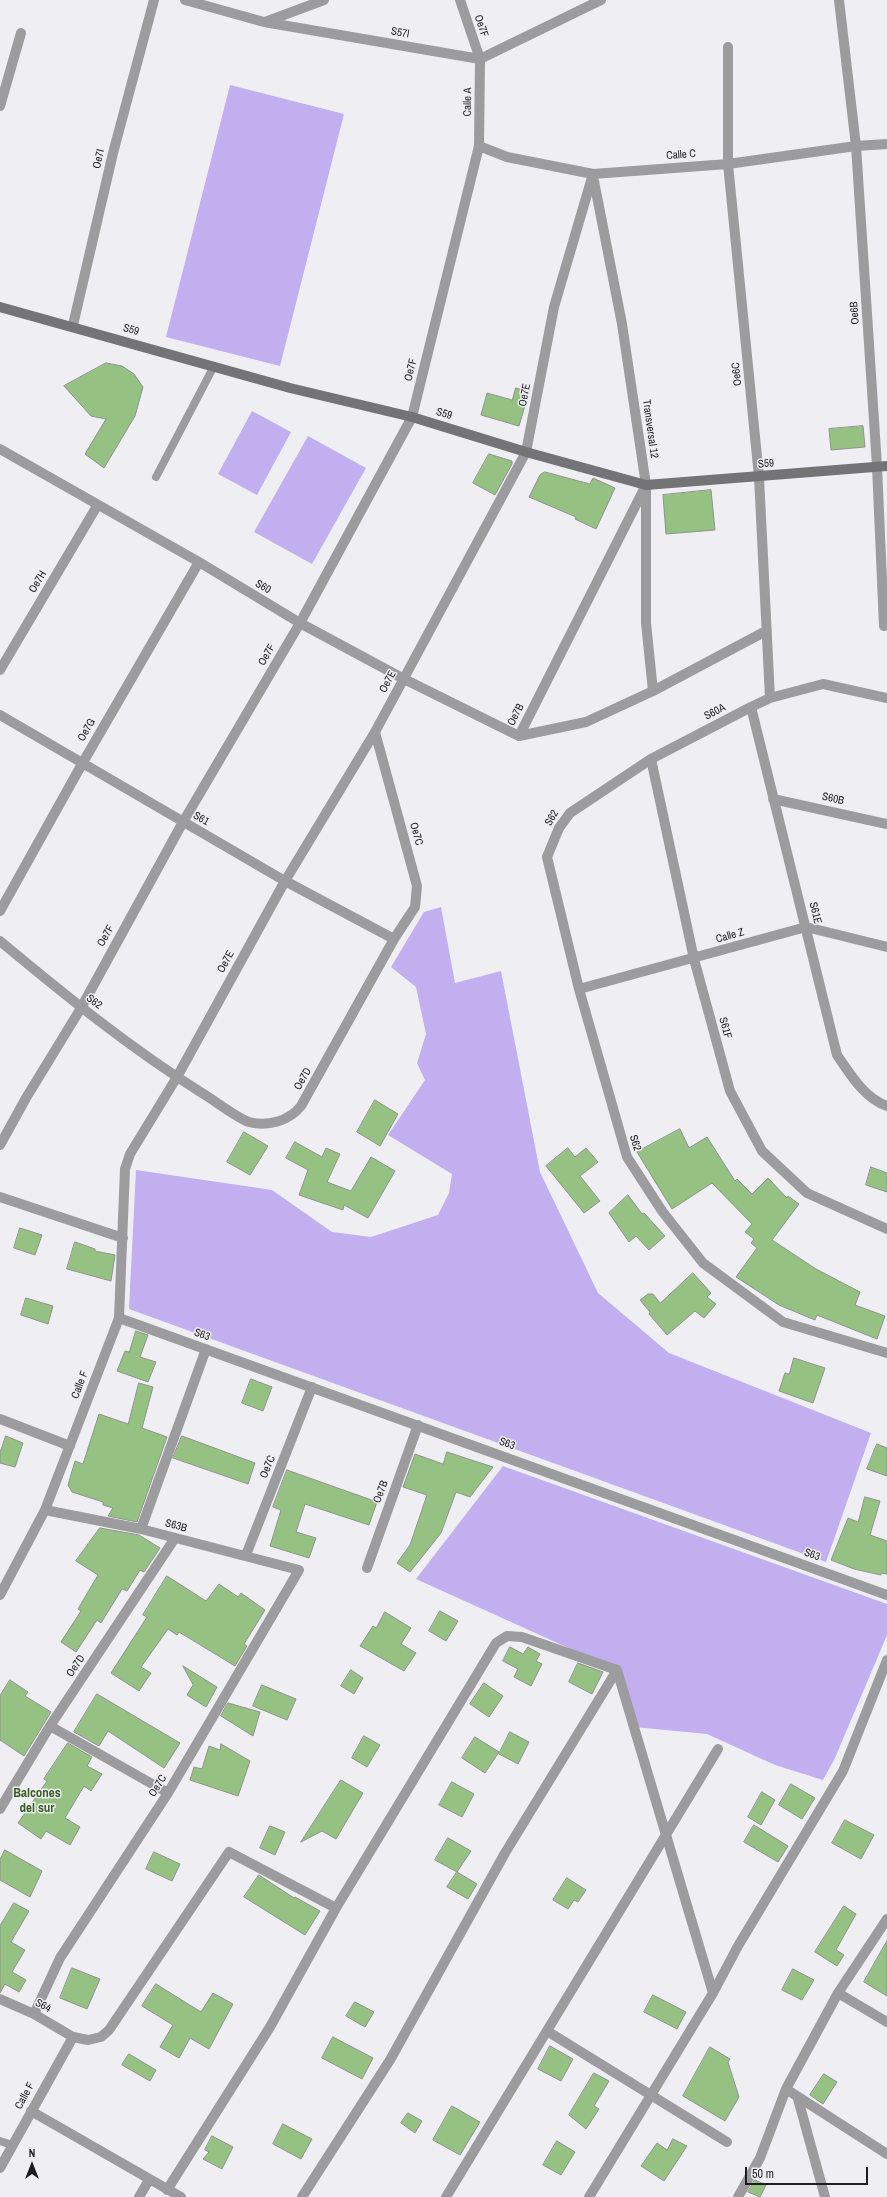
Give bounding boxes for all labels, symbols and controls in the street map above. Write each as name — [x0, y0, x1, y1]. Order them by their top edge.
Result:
street label: Oe7F — [471, 13, 491, 39]
street label: S57l — [390, 25, 410, 41]
street label: Calle A — [461, 87, 475, 117]
street label: Calle C — [666, 147, 696, 163]
street label: Oe7I — [90, 148, 108, 170]
street label: Oe6B — [848, 301, 862, 325]
street label: S59 — [121, 321, 141, 339]
street label: Oe7F — [402, 357, 420, 383]
street label: Oe6C — [729, 362, 745, 386]
street label: Oe7E — [516, 382, 534, 408]
street label: Transversal 12 — [639, 399, 661, 459]
street label: S59 — [434, 405, 454, 423]
street label: S59 — [757, 457, 775, 471]
street label: Oe7H — [26, 569, 50, 595]
street label: S60 — [253, 577, 273, 597]
street label: Oe7F — [256, 642, 278, 668]
street label: Oe7E — [377, 669, 399, 695]
street label: S60A — [702, 701, 728, 723]
street label: Oe7B — [505, 702, 527, 728]
street label: Oe7G — [75, 716, 99, 744]
street label: S60B — [821, 790, 845, 808]
street label: S62 — [542, 808, 562, 828]
street label: S61 — [191, 809, 211, 829]
street label: Oe7C — [407, 821, 425, 847]
street label: S61E — [806, 901, 824, 925]
street label: Oe7F — [95, 923, 117, 949]
street label: Calle Z — [714, 926, 746, 946]
street label: Oe7E — [215, 949, 237, 975]
street label: S62 — [84, 992, 104, 1012]
street label: S61F — [716, 1016, 734, 1040]
street label: Oe7D — [291, 1065, 315, 1093]
street label: S62 — [626, 1133, 644, 1153]
street label: S63 — [192, 1326, 212, 1344]
street label: Calle F — [69, 1369, 91, 1401]
street label: S63 — [497, 1435, 517, 1453]
street label: Oe7C — [257, 1454, 279, 1480]
street label: Oe7B — [371, 1479, 391, 1505]
street label: S63B — [164, 1517, 188, 1535]
street label: S63 — [802, 1546, 822, 1564]
street label: Oe7D — [64, 1653, 88, 1679]
street label: Oe7C — [146, 1773, 170, 1799]
district label: Balcones del sur — [13, 1786, 61, 1817]
street label: S64 — [33, 1996, 53, 2016]
street label: Calle F — [12, 2080, 38, 2112]
north arrow — [12, 2145, 52, 2185]
text: N — [29, 2146, 35, 2160]
scale bar — [747, 2159, 870, 2185]
text: 50 m — [752, 2166, 774, 2182]

